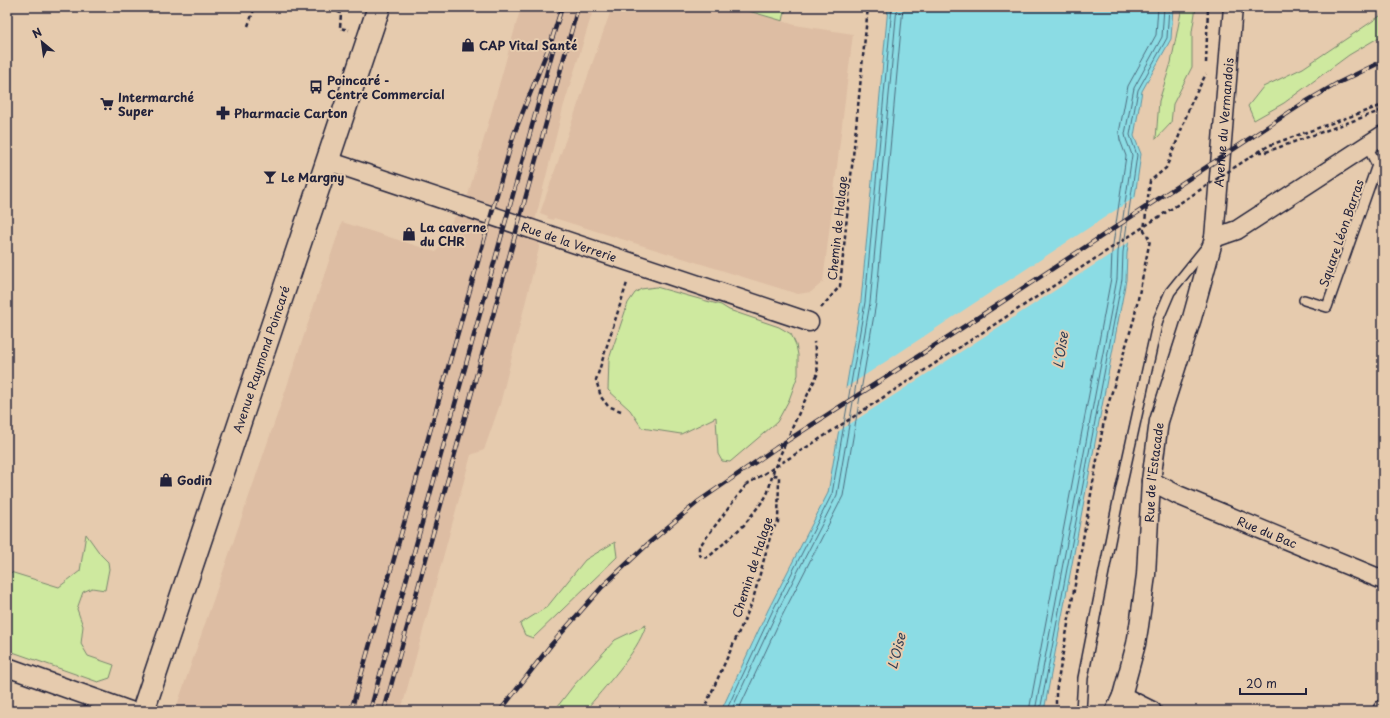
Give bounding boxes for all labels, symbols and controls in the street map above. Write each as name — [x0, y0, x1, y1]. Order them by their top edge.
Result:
north arrow — [22, 22, 62, 62]
text: N — [29, 23, 45, 42]
place label: CAP Vital Santé — [479, 36, 577, 54]
shop icon: CAP Vital Santé — [460, 37, 476, 53]
street label: Avenue du Vermandois — [1209, 56, 1238, 188]
place label: Poincaré - Centre Commercial — [327, 71, 445, 103]
bus stop icon: Poincaré - Centre Commercial — [308, 79, 324, 95]
place label: Intermarché Super — [118, 88, 194, 120]
supermarket icon: Intermarché Super — [99, 96, 115, 112]
place label: Pharmacie Carton — [234, 104, 348, 122]
pharmacy icon: Pharmacie Carton — [215, 105, 231, 121]
place label: Le Margny — [281, 168, 345, 186]
bar icon: Le Margny — [262, 169, 278, 185]
street label: Chemin de Halage — [823, 175, 851, 281]
street label: Square Léon Barras — [1314, 176, 1368, 289]
street label: Rue de la Verrerie — [519, 217, 619, 266]
place label: La caverne du CHR — [420, 218, 487, 250]
shop icon: La caverne du CHR — [401, 226, 417, 242]
street label: Avenue Raymond Poincaré — [228, 283, 294, 435]
water label: L'Oise — [1048, 329, 1072, 369]
street label: Rue de l'Estacade — [1140, 421, 1168, 523]
place label: Godin — [177, 471, 212, 489]
shop icon: Godin — [158, 472, 174, 488]
street label: Rue du Bac — [1235, 512, 1300, 552]
street label: Chemin de Halage — [727, 514, 777, 620]
water label: L'Oise — [882, 630, 910, 671]
scale bar — [1240, 670, 1306, 696]
text: 20 m — [1246, 674, 1277, 692]

